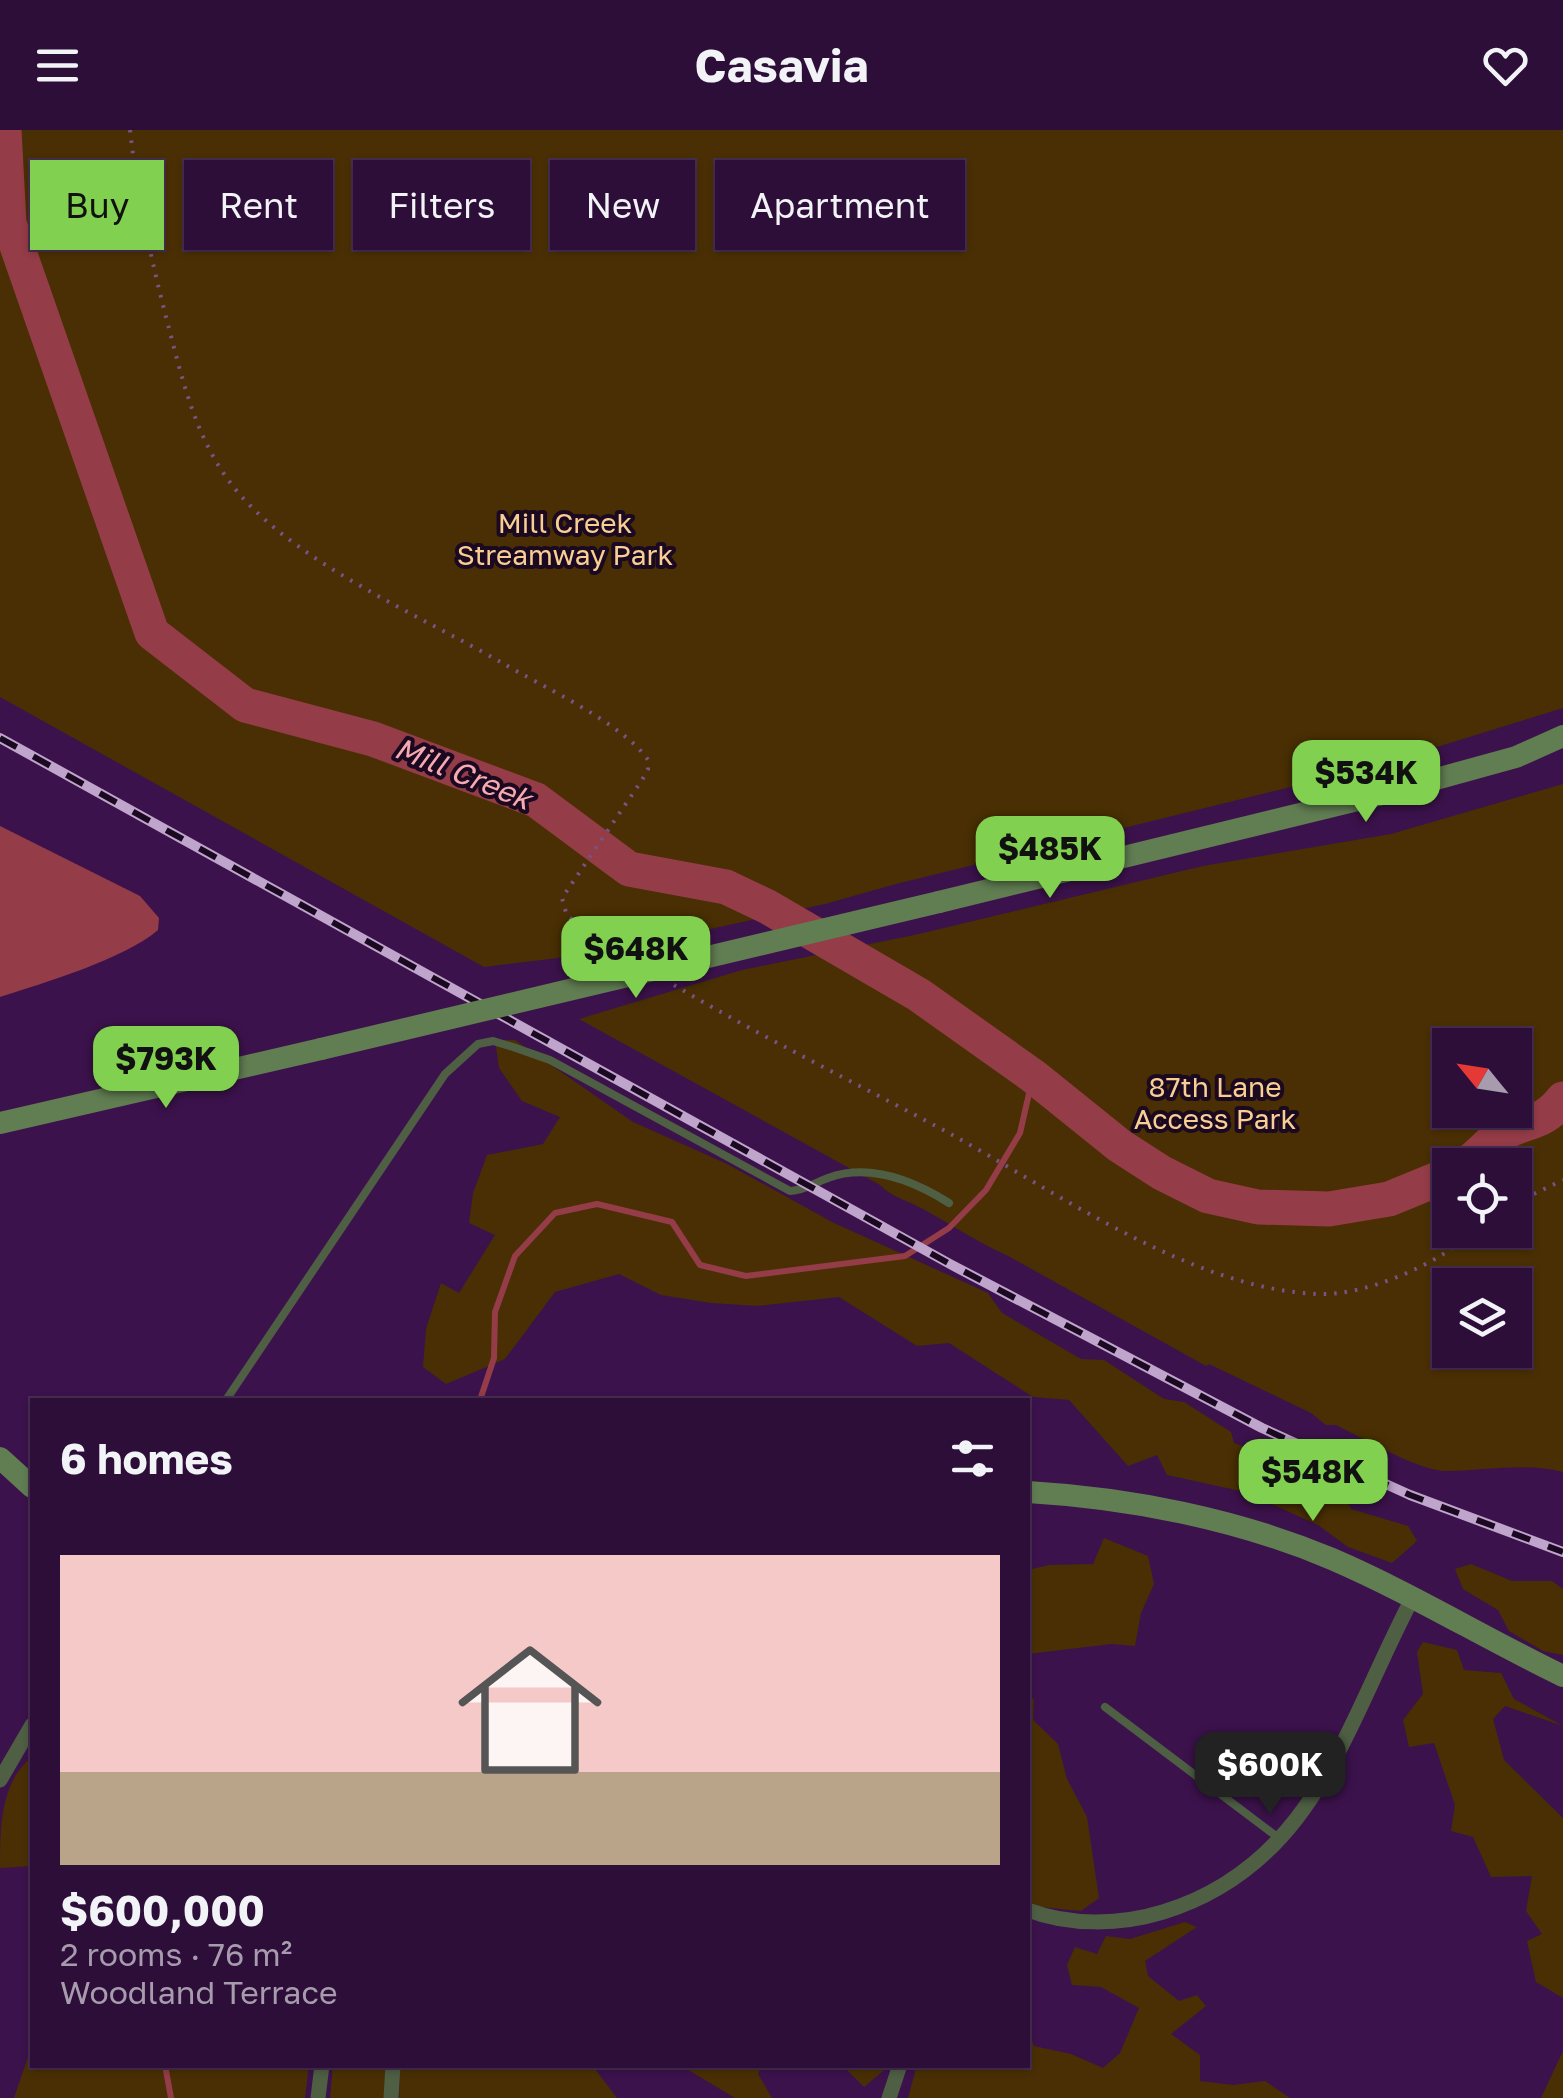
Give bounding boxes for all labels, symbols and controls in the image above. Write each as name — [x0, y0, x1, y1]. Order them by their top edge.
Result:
icon: menu — [30, 38, 85, 93]
text: Casavia — [694, 38, 869, 92]
icon: heart — [1478, 38, 1533, 93]
chip: Buy — [30, 160, 164, 250]
chip: Rent — [184, 160, 333, 250]
chip: Filters — [353, 160, 530, 250]
chip: New — [550, 160, 695, 250]
chip: Apartment — [715, 160, 965, 250]
park label: Mill Creek Streamway Park — [457, 506, 673, 571]
water label: Mill Creek — [390, 729, 540, 818]
pin: $534K — [1296, 740, 1436, 825]
text: $534K — [1314, 753, 1418, 791]
pin: $485K — [980, 816, 1120, 901]
text: $485K — [998, 829, 1102, 867]
pin: $648K — [566, 916, 706, 1001]
text: $648K — [583, 929, 689, 967]
pin: $793K — [96, 1026, 236, 1111]
north arrow — [1432, 1028, 1532, 1128]
map controls — [1432, 1028, 1532, 1368]
text: $793K — [115, 1039, 217, 1077]
park label: 87th Lane Access Park — [1134, 1070, 1296, 1135]
button: locate — [1432, 1148, 1532, 1248]
button: layers — [1432, 1268, 1532, 1368]
icon: filters — [945, 1431, 1000, 1486]
text: 6 homes — [60, 1433, 233, 1483]
pin: $548K — [1243, 1439, 1383, 1524]
text: $548K — [1261, 1452, 1365, 1490]
icon: home — [440, 1620, 620, 1800]
pin: $600K — [1200, 1732, 1340, 1817]
text: $600K — [1217, 1745, 1323, 1783]
text: $600,000 — [60, 1885, 265, 1935]
text: 2 rooms · 76 m² — [60, 1935, 292, 1973]
text: Woodland Terrace — [60, 1973, 337, 2011]

